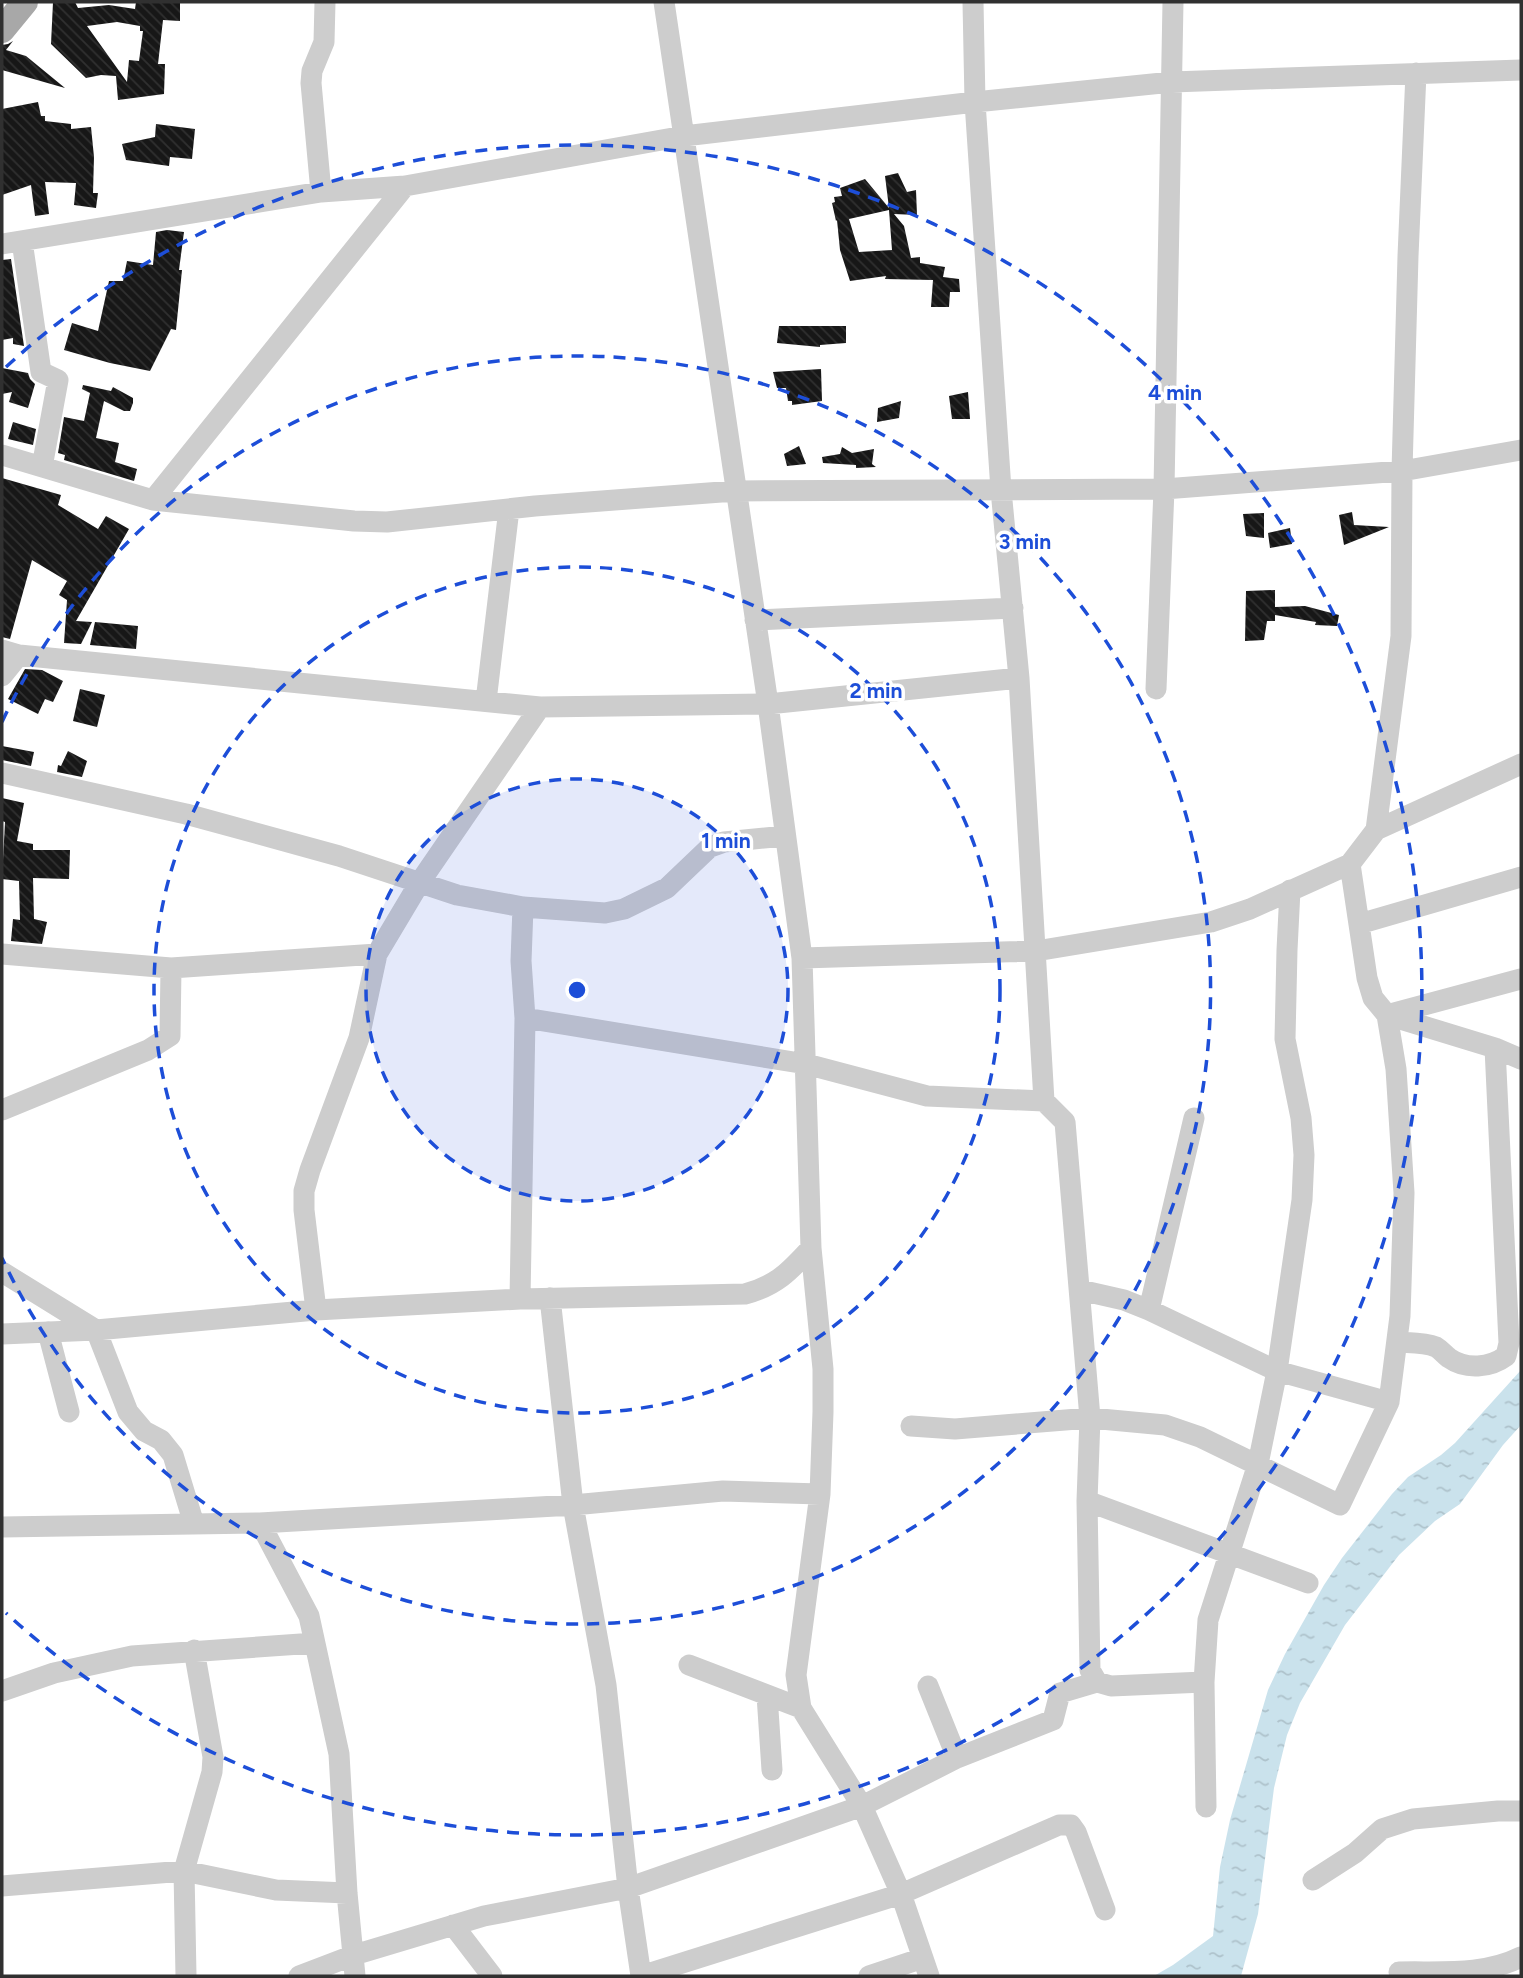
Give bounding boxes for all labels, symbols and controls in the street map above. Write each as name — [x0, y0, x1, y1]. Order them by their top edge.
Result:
text: 4 min — [1148, 380, 1202, 405]
text: 3 min — [999, 529, 1051, 554]
text: 2 min — [850, 678, 902, 703]
text: 1 min — [701, 828, 751, 853]
centre of rings — [565, 978, 589, 1002]

